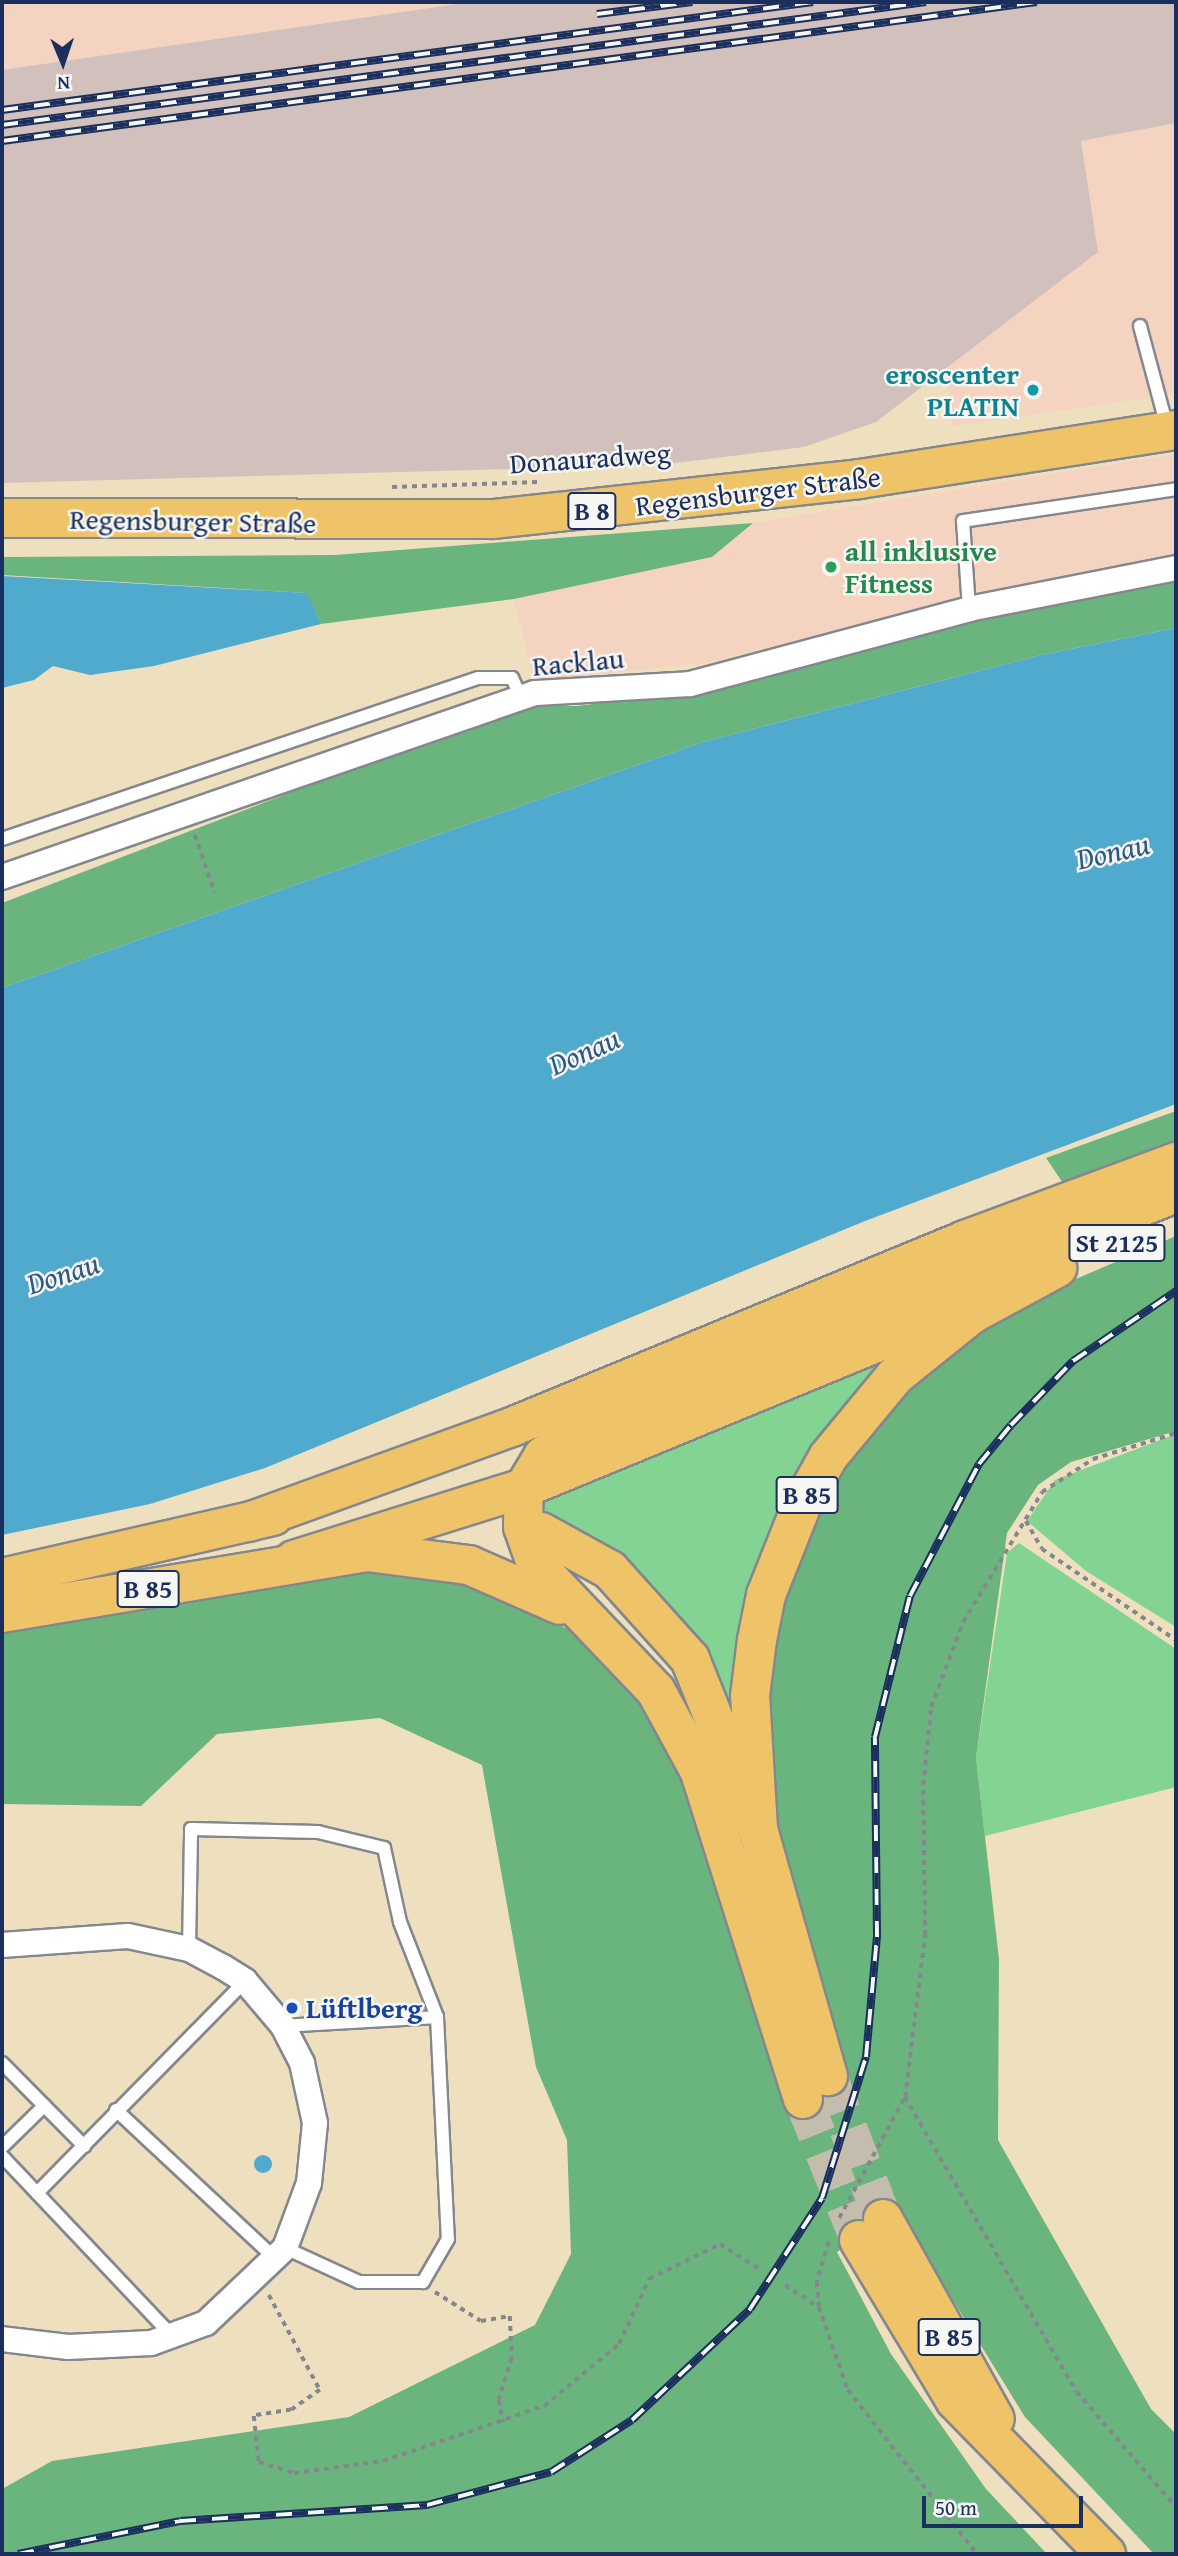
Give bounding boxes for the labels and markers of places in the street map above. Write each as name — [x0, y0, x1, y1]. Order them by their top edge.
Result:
place label: eroscenter PLATIN — [885, 357, 1019, 423]
marker: eroscenter PLATIN — [1025, 382, 1041, 398]
place label: all inklusive Fitness — [845, 534, 997, 600]
marker: all inklusive Fitness — [823, 559, 839, 575]
place label: Lüftlberg — [306, 1991, 422, 2025]
marker: Lüftlberg — [284, 2000, 300, 2016]

